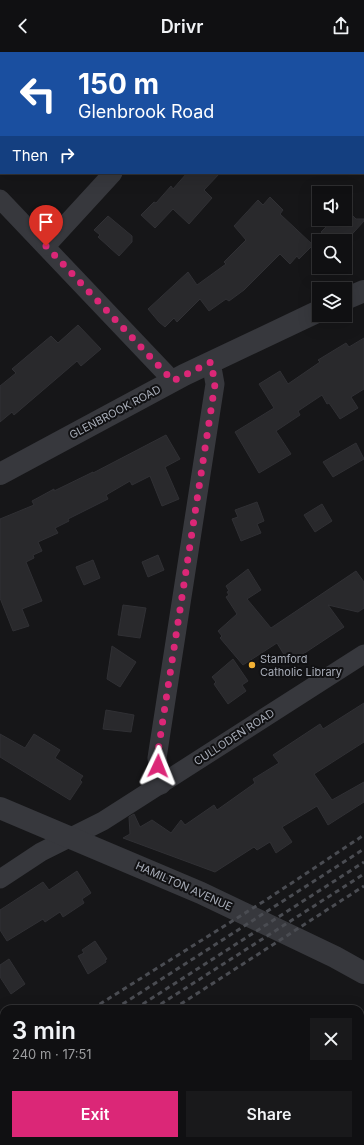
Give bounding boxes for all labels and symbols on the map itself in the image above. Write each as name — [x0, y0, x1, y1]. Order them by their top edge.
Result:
pin — [29, 205, 63, 246]
street label: GLENBROOK ROAD — [67, 382, 163, 442]
place label: Stamford Catholic Library — [260, 652, 342, 679]
marker: Stamford Catholic Library — [247, 660, 257, 670]
street label: CULLODEN ROAD — [191, 706, 277, 768]
position arrow — [137, 745, 179, 787]
street label: HAMILTON AVENUE — [133, 858, 235, 914]

